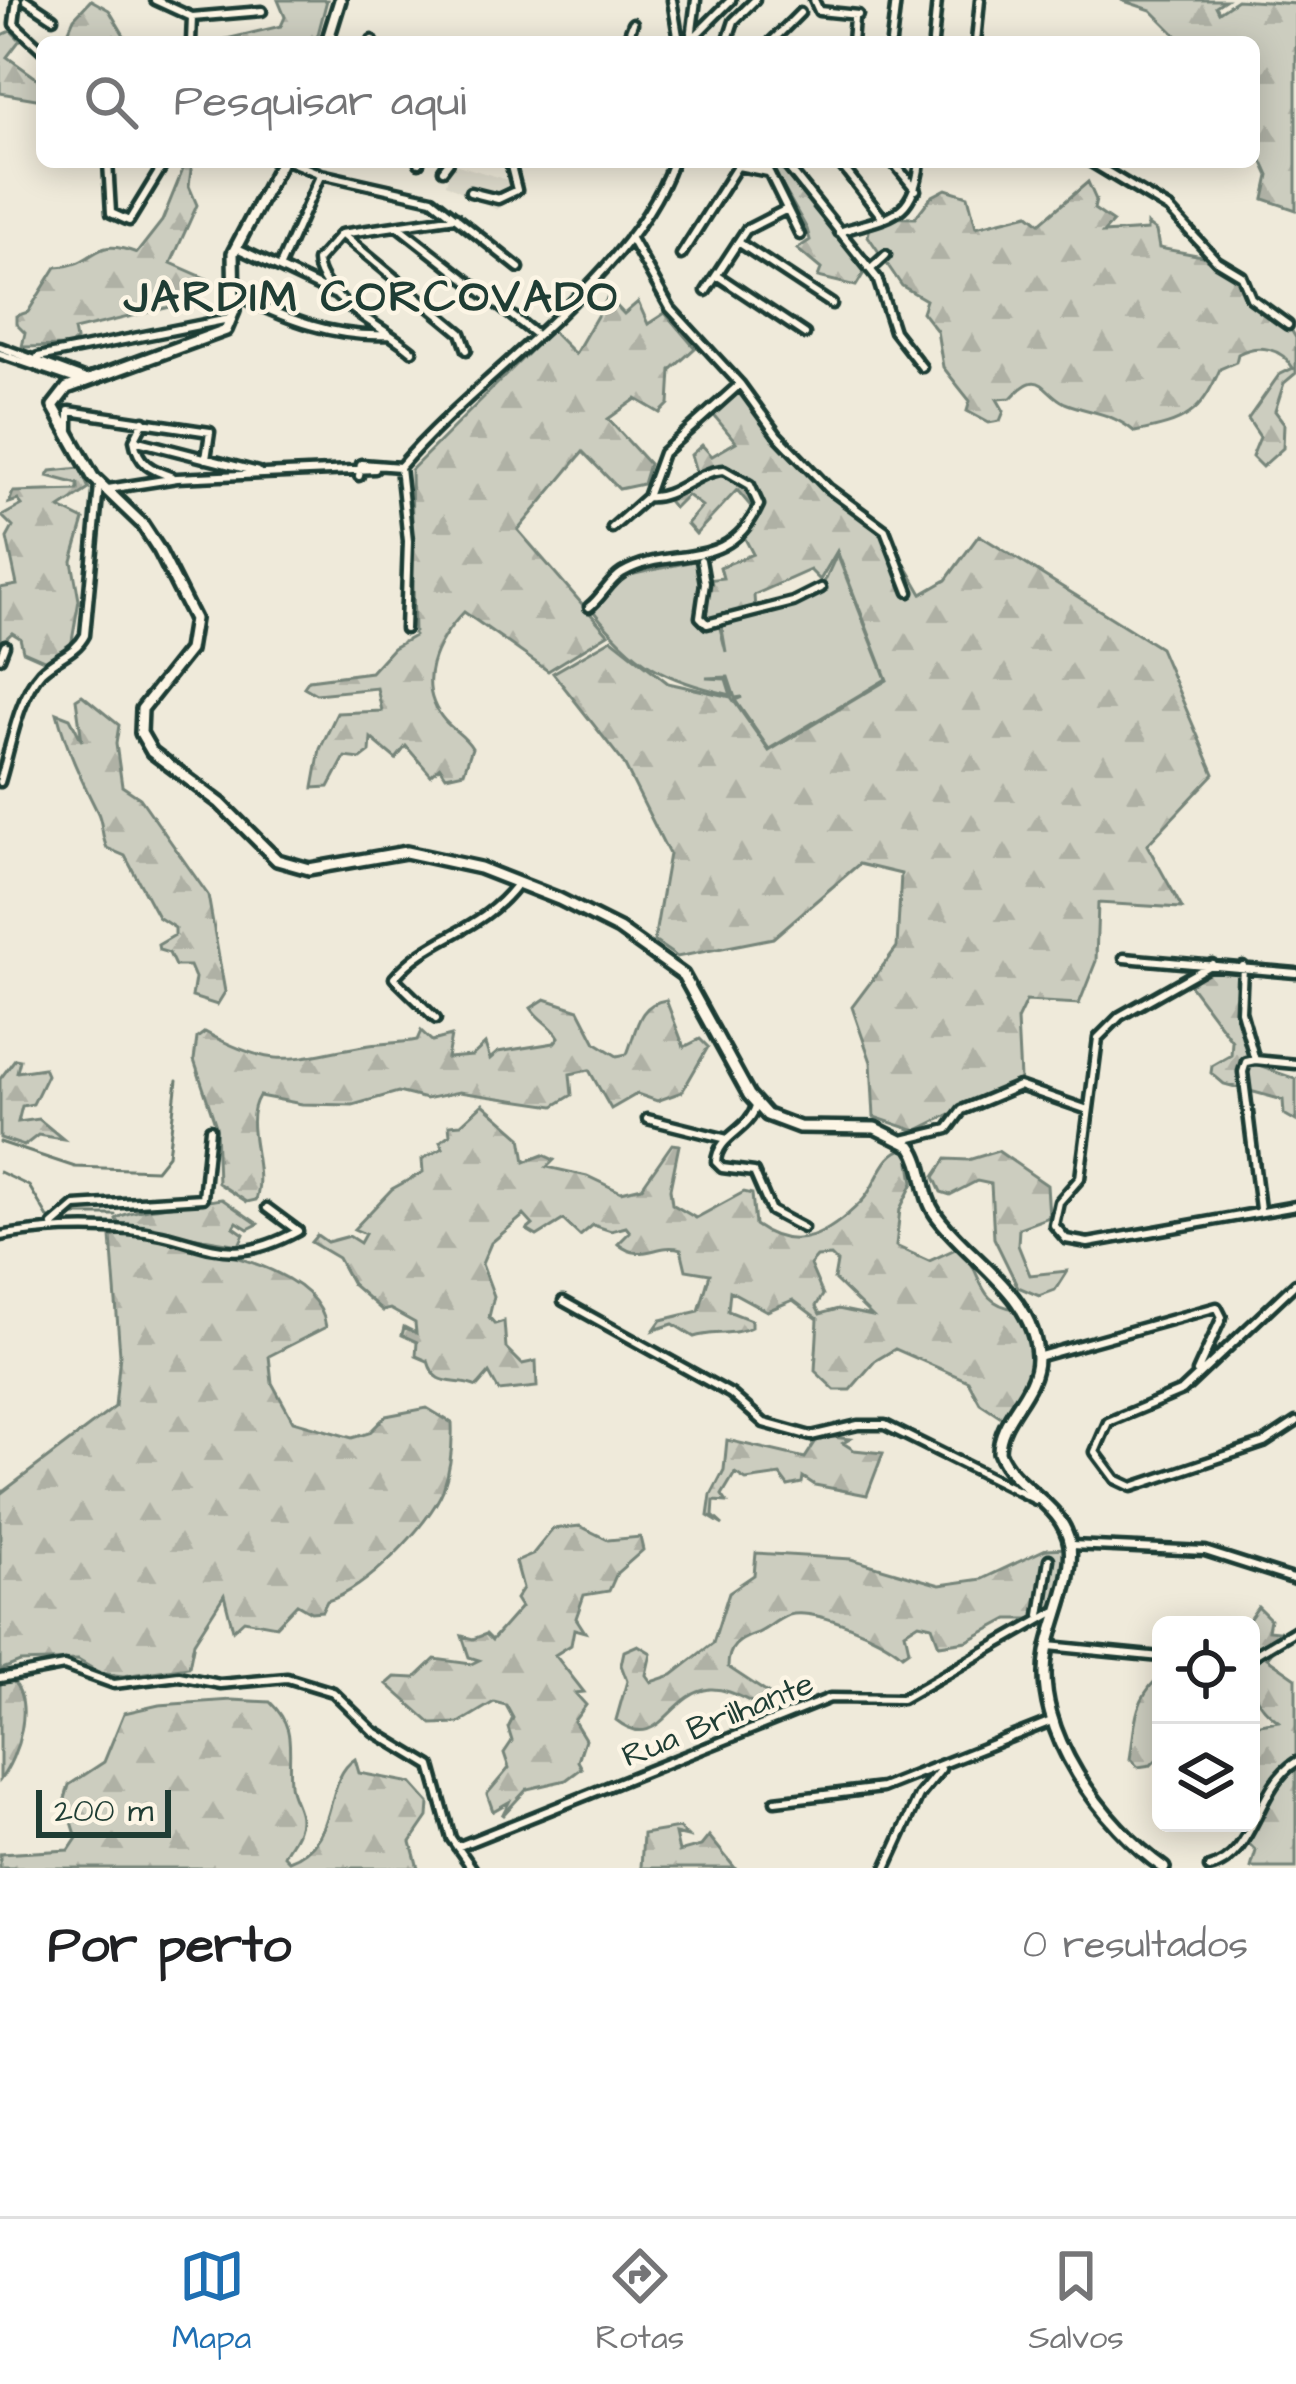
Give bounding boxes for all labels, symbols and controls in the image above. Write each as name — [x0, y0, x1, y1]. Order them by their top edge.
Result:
search box — [36, 36, 1260, 168]
icon: search — [78, 69, 144, 135]
text: Pesquisar aqui — [174, 71, 466, 133]
district label: JARDIM CORCOVADO — [123, 267, 620, 329]
map controls — [1152, 1616, 1260, 1832]
button: locate — [1152, 1616, 1260, 1724]
street label: Rua Brilhante — [615, 1661, 820, 1779]
button: layers — [1152, 1724, 1260, 1832]
scale bar — [36, 1784, 171, 1837]
text: 200 m — [54, 1788, 153, 1834]
text: Por perto — [48, 1911, 291, 1982]
text: 0 resultados — [1023, 1919, 1248, 1973]
tab: Mapa — [172, 2243, 251, 2361]
tab: Rotas — [596, 2243, 684, 2361]
tab: Salvos — [1028, 2243, 1124, 2361]

